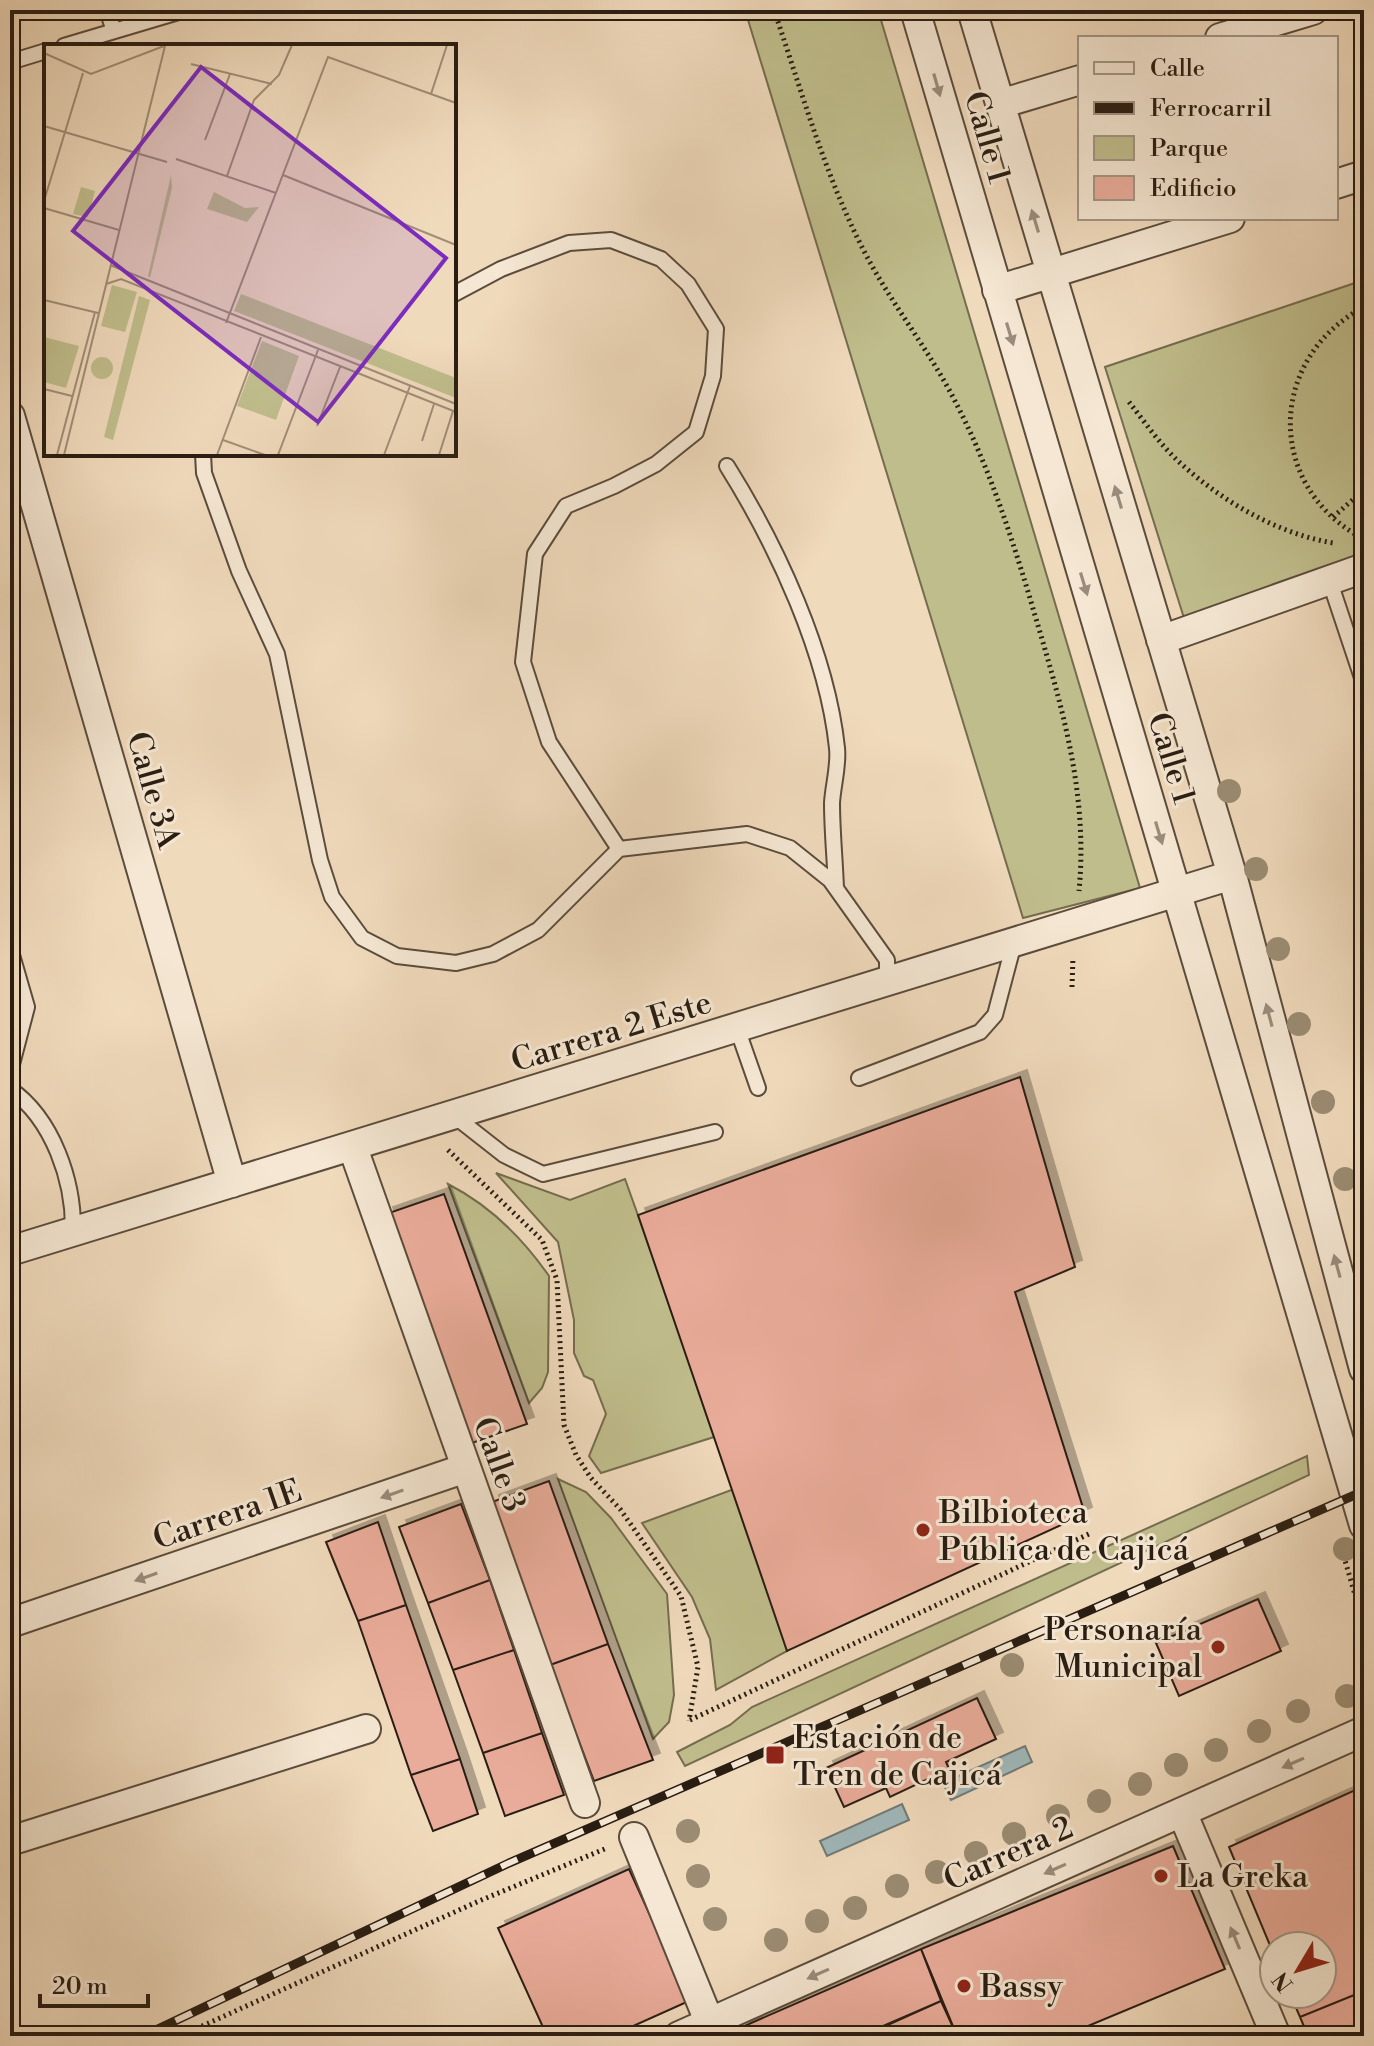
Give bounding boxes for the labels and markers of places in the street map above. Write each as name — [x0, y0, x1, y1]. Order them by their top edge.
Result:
place label: Bilbioteca Pública de Cajicá — [938, 1493, 1190, 1570]
marker: Bilbioteca Pública de Cajicá — [914, 1521, 932, 1539]
place label: Personaría Municipal — [1044, 1610, 1203, 1687]
marker: Personaría Municipal — [1209, 1638, 1227, 1656]
place label: Estación de Tren de Cajicá — [793, 1718, 1003, 1795]
marker: Estación de Tren de Cajicá — [764, 1744, 786, 1766]
place label: La Greka — [1177, 1857, 1309, 1897]
marker: La Greka — [1152, 1867, 1170, 1885]
place label: Bassy — [979, 1967, 1063, 2007]
marker: Bassy — [955, 1977, 973, 1995]

